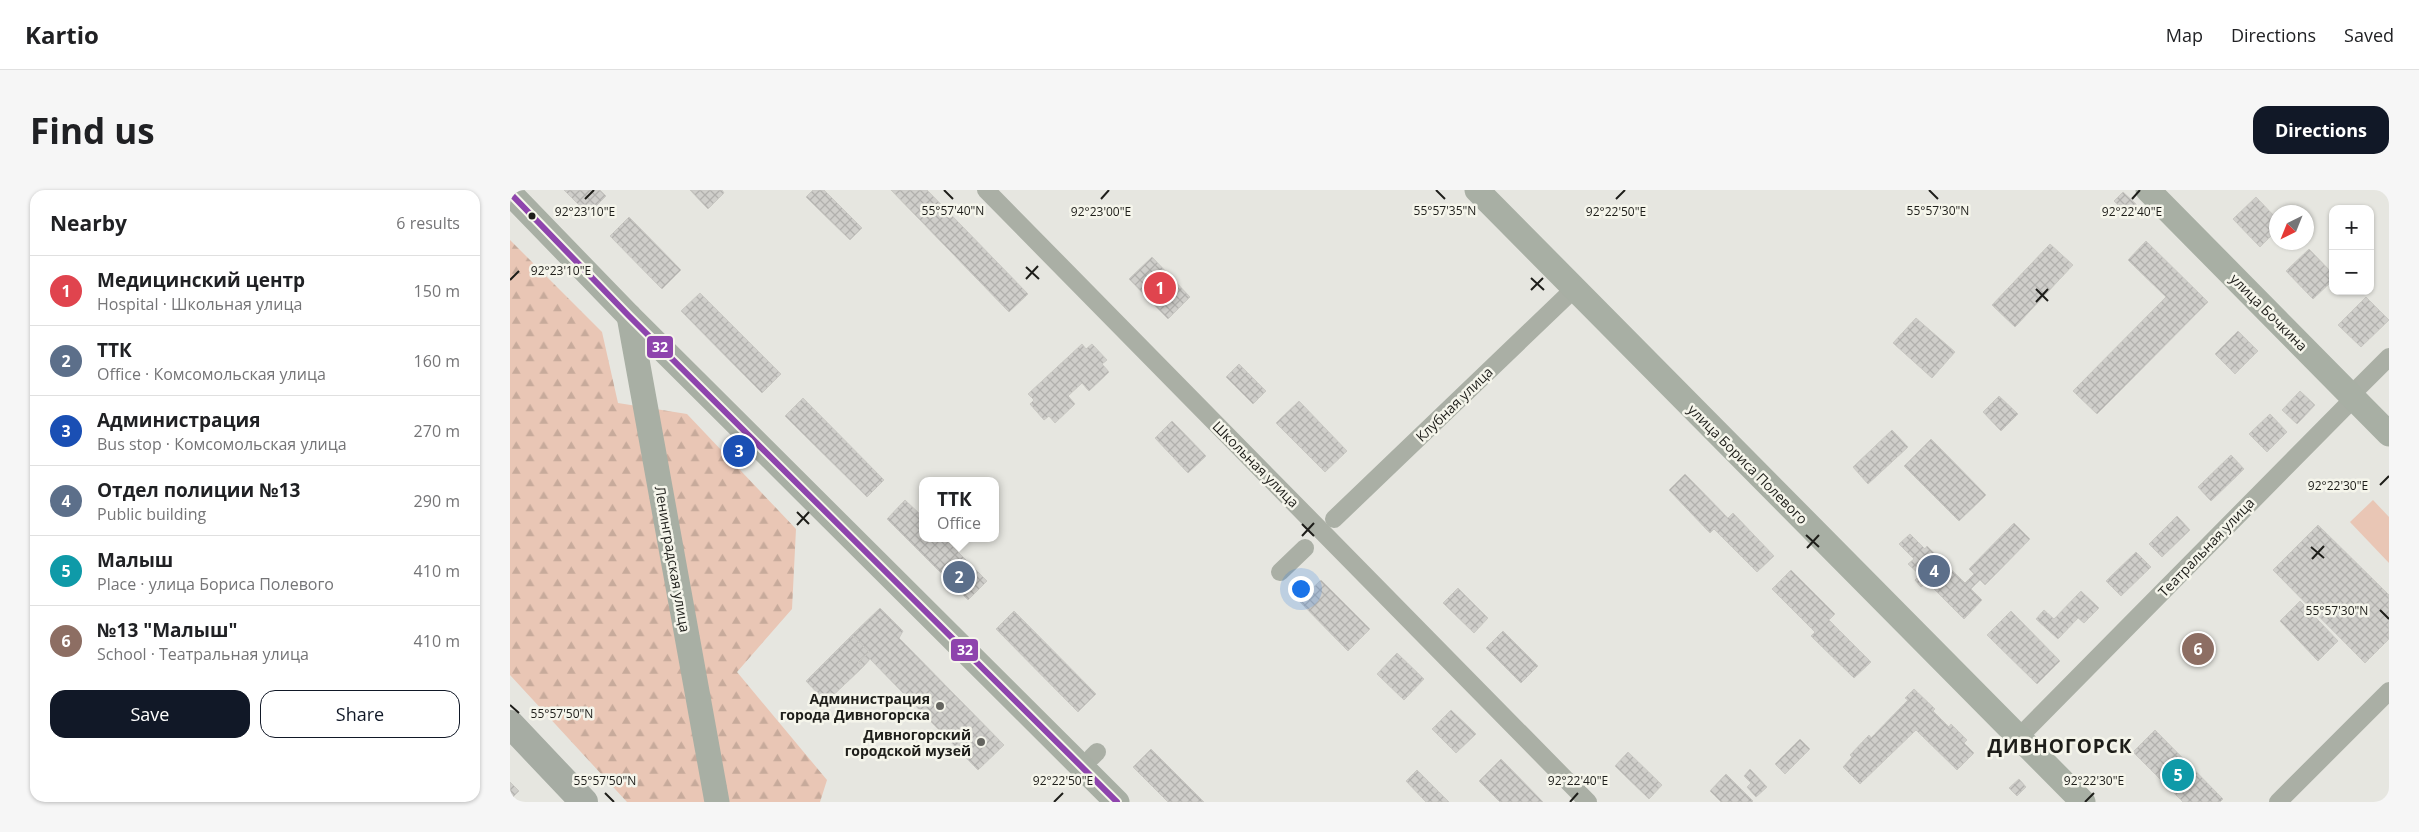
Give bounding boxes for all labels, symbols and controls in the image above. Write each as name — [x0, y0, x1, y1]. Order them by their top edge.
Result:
text: Kartio — [25, 18, 99, 51]
text: Map — [2166, 23, 2203, 47]
text: Directions — [2231, 23, 2316, 47]
text: Saved — [2344, 23, 2394, 47]
button: Directions — [2253, 106, 2389, 154]
text: Find us — [30, 107, 155, 154]
text: 55°57'40"N — [922, 202, 984, 219]
text: 55°57'35"N — [1414, 202, 1476, 219]
text: 55°57'30"N — [1907, 202, 1969, 219]
text: 92°23'10"E — [555, 203, 615, 220]
text: 92°23'00"E — [1071, 203, 1131, 220]
text: 92°22'50"E — [1586, 203, 1646, 220]
text: 92°22'40"E — [2102, 203, 2162, 220]
north arrow — [2269, 205, 2314, 250]
map controls — [2329, 205, 2374, 295]
button: + — [2329, 205, 2374, 250]
text: Nearby — [50, 209, 127, 237]
unlabelled marker — [527, 211, 537, 221]
text: 6 results — [396, 212, 460, 234]
button: − — [2329, 250, 2374, 295]
text: 92°23'10"E — [531, 262, 591, 279]
text: Медицинский центр — [97, 267, 305, 293]
pin: 1 — [1144, 269, 1176, 307]
street label: улица Бочкина — [2226, 269, 2312, 355]
text: 1 — [61, 280, 71, 302]
text: 150 m — [414, 280, 460, 302]
text: Hospital · Школьная улица — [97, 293, 302, 315]
line badge: 32 — [646, 335, 674, 359]
text: ТТК — [97, 337, 132, 363]
text: 32 — [652, 337, 668, 356]
text: 2 — [61, 350, 71, 372]
text: 160 m — [414, 350, 460, 372]
street label: Клубная улица — [1411, 362, 1497, 446]
text: Office · Комсомольская улица — [97, 363, 326, 385]
street label: улица Бориса Полевого — [1684, 400, 1812, 528]
text: Администрация — [97, 407, 261, 433]
street label: Школьная улица — [1209, 417, 1303, 511]
text: 3 — [61, 420, 71, 442]
text: 270 m — [414, 420, 460, 442]
pin: 3 — [723, 432, 755, 470]
text: Bus stop · Комсомольская улица — [97, 433, 347, 455]
text: Отдел полиции №13 — [97, 477, 300, 503]
popup — [919, 477, 999, 542]
text: 92°22'30"E — [2308, 477, 2368, 494]
street label: Ленинградская улица — [651, 484, 695, 634]
text: ТТК — [937, 486, 972, 512]
text: 4 — [61, 490, 71, 512]
text: 290 m — [414, 490, 460, 512]
street label: Театральная улица — [2154, 493, 2258, 601]
text: Public building — [97, 503, 206, 525]
text: Office — [937, 512, 981, 534]
text: Малыш — [97, 547, 173, 573]
pin: 4 — [1918, 552, 1950, 590]
pin: 2 — [943, 558, 975, 596]
text: 5 — [61, 560, 71, 582]
text: 410 m — [414, 560, 460, 582]
text: Place · улица Бориса Полевого — [97, 573, 334, 595]
your location — [1288, 576, 1314, 602]
text: 55°57'30"N — [2306, 602, 2368, 619]
text: №13 "Малыш" — [97, 617, 237, 643]
text: 6 — [61, 630, 71, 652]
text: 410 m — [414, 630, 460, 652]
pin: 6 — [2182, 630, 2214, 668]
line badge: 32 — [950, 638, 979, 662]
text: 32 — [957, 640, 973, 659]
text: School · Театральная улица — [97, 643, 309, 665]
place label: Администрация города Дивногорска — [780, 689, 930, 724]
button: Save — [50, 690, 250, 738]
button: Share — [260, 690, 460, 738]
marker: Администрация города Дивногорска — [934, 700, 946, 712]
text: 55°57'50"N — [531, 705, 593, 722]
place label: Дивногорский городской музей — [845, 725, 971, 760]
district label: ДИВНОГОРСК — [1987, 733, 2133, 759]
marker: Дивногорский городской музей — [975, 736, 987, 748]
pin: 5 — [2162, 756, 2194, 794]
text: 55°57'50"N — [574, 772, 636, 789]
text: 92°22'50"E — [1033, 772, 1093, 789]
text: 92°22'40"E — [1548, 772, 1608, 789]
text: 92°22'30"E — [2064, 772, 2124, 789]

